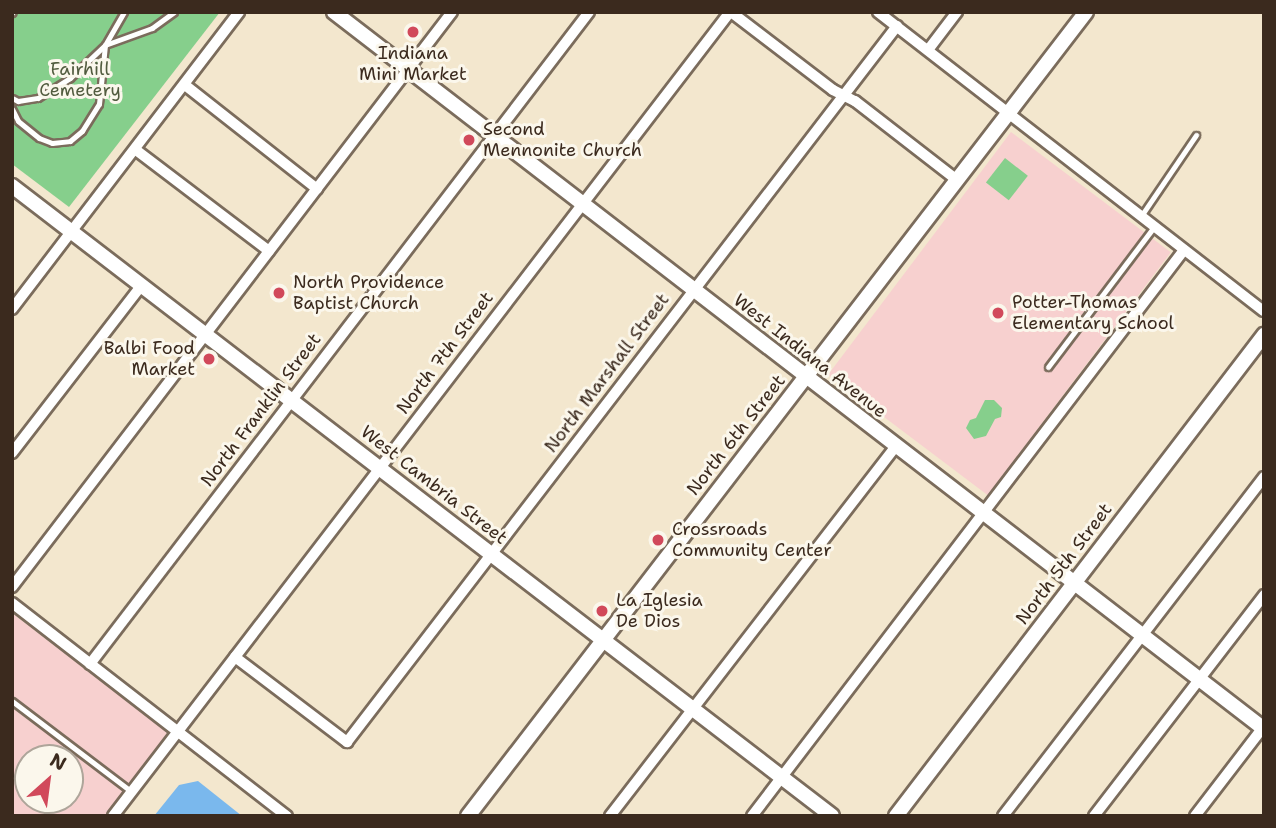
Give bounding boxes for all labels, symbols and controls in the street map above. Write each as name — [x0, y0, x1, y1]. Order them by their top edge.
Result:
marker: Indiana Mini Market — [405, 24, 421, 40]
place label: Indiana Mini Market — [359, 43, 467, 86]
park label: Fairhill Cemetery — [39, 59, 121, 102]
place label: Second Mennonite Church — [483, 119, 642, 162]
marker: Second Mennonite Church — [461, 132, 477, 148]
place label: North Providence Baptist Church — [293, 272, 444, 314]
marker: North Providence Baptist Church — [271, 285, 287, 301]
street label: North 7th Street — [392, 288, 498, 418]
street label: North Marshall Street — [540, 289, 674, 457]
street label: West Indiana Avenue — [729, 289, 891, 423]
place label: Potter-Thomas Elementary School — [1012, 292, 1174, 334]
marker: Potter-Thomas Elementary School — [990, 305, 1006, 321]
street label: North Franklin Street — [196, 329, 326, 491]
place label: Balbi Food Market — [104, 338, 195, 380]
marker: Balbi Food Market — [201, 351, 217, 367]
street label: North 6th Street — [682, 370, 790, 500]
street label: West Cambria Street — [356, 421, 512, 549]
street label: North 5th Street — [1011, 499, 1117, 629]
place label: Crossroads Community Center — [672, 519, 832, 562]
marker: Crossroads Community Center — [650, 532, 666, 548]
place label: La Iglesia De Dios — [616, 590, 703, 632]
marker: La Iglesia De Dios — [594, 603, 610, 619]
north arrow — [14, 744, 84, 814]
text: N — [46, 747, 71, 776]

